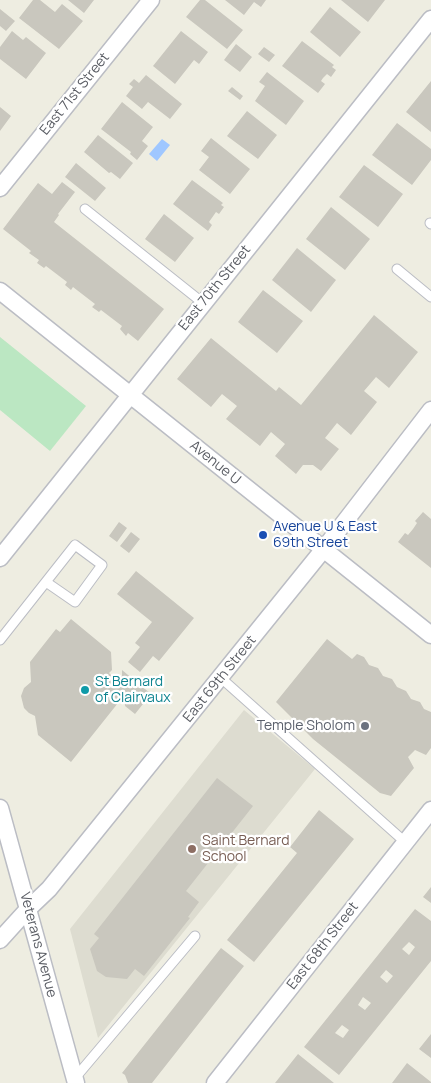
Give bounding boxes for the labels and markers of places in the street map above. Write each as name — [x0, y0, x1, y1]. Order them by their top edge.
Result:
place label: Avenue U & East 69th Street — [273, 519, 377, 552]
marker: Avenue U & East 69th Street — [257, 529, 269, 541]
place label: St Bernard of Clairvaux — [95, 674, 171, 706]
marker: St Bernard of Clairvaux — [79, 684, 91, 696]
place label: Temple Sholom — [257, 718, 355, 734]
marker: Temple Sholom — [359, 720, 371, 732]
place label: Saint Bernard School — [202, 833, 290, 866]
marker: Saint Bernard School — [186, 843, 198, 855]

